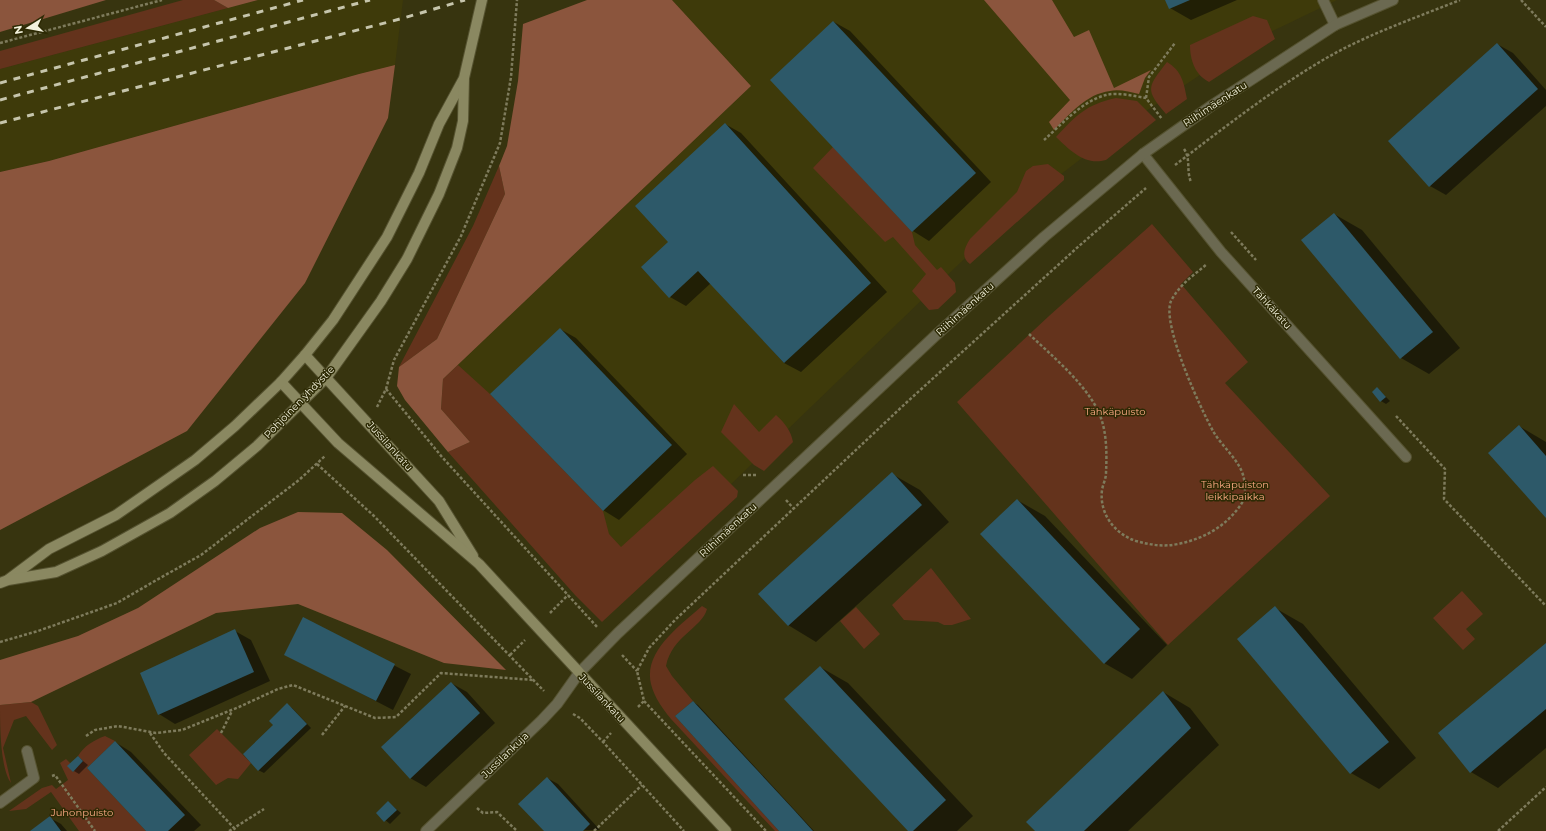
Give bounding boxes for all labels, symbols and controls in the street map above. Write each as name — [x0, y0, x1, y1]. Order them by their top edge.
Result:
north arrow — [8, 8, 48, 48]
text: N — [10, 24, 26, 36]
street label: Riihimäenkatu — [1180, 78, 1250, 130]
street label: Riihimäenkatu — [933, 279, 997, 339]
street label: Tähkäkatu — [1250, 284, 1294, 332]
street label: Pohjoinen yhdystie — [261, 363, 337, 441]
park label: Tähkäpuisto — [1084, 405, 1146, 418]
street label: Jussilankatu — [364, 418, 416, 473]
park label: Tähkäpuiston leikkipaikka — [1201, 478, 1269, 503]
street label: Riihimäenkatu — [697, 500, 759, 560]
street label: Jussilankatu — [575, 670, 628, 725]
street label: Jussilankuja — [478, 729, 531, 781]
park label: Juhonpuisto — [50, 806, 113, 819]

